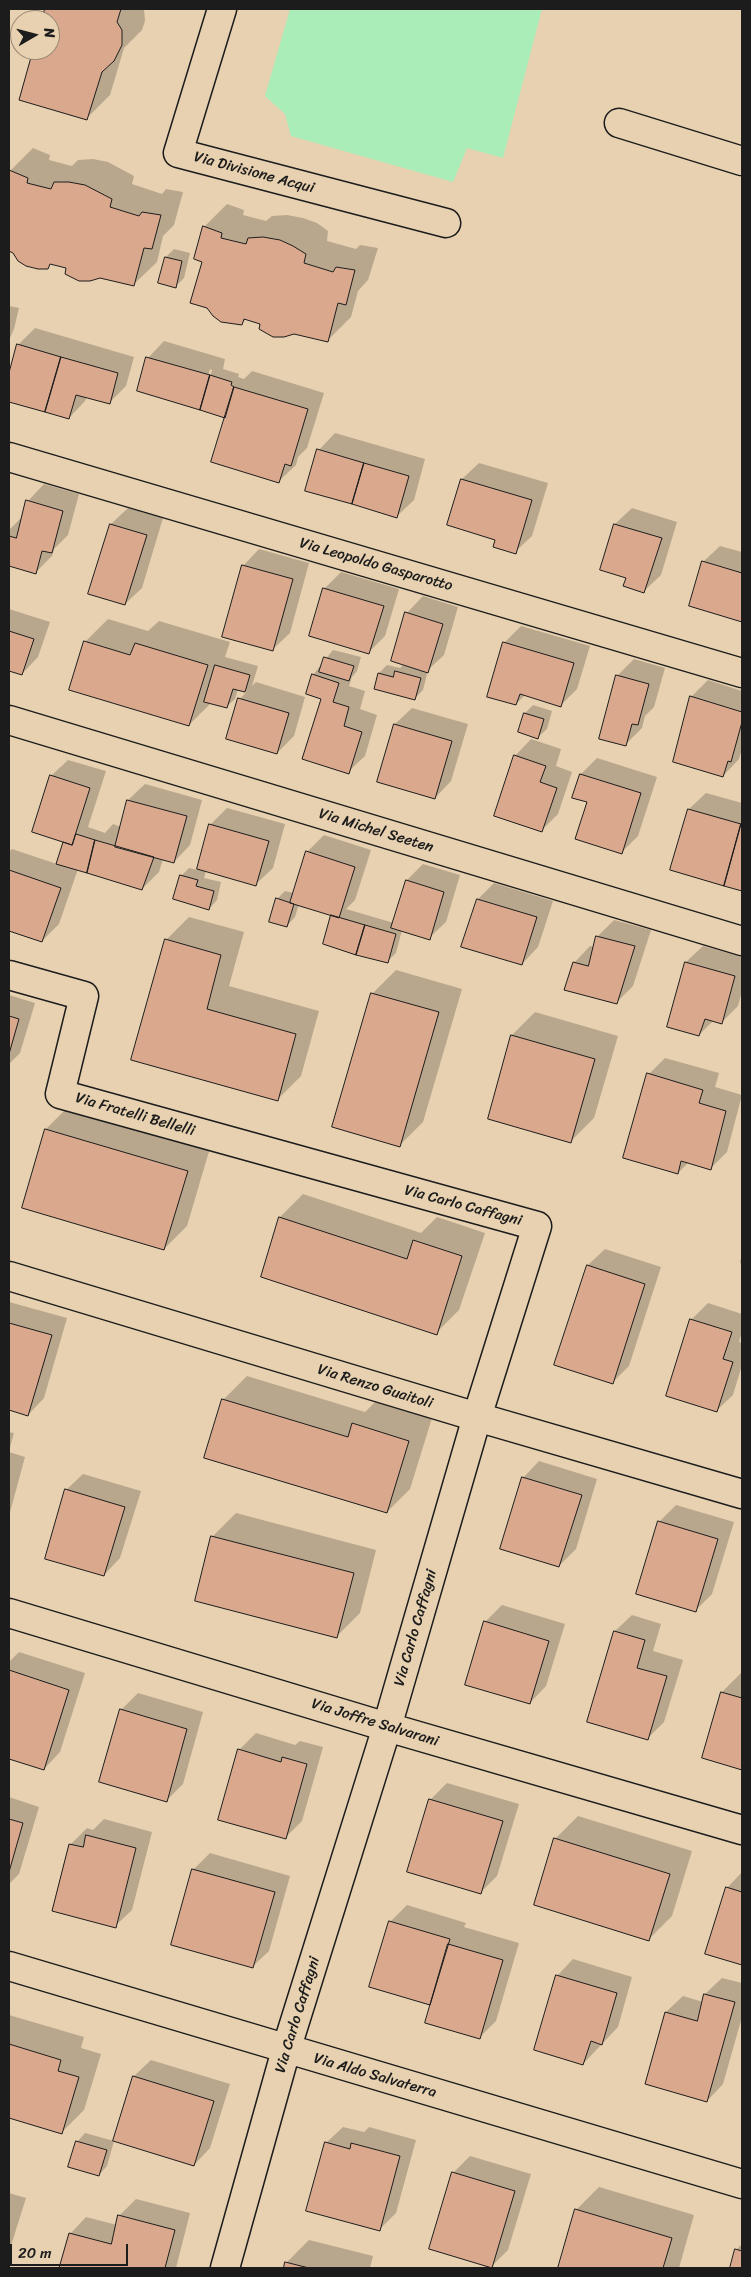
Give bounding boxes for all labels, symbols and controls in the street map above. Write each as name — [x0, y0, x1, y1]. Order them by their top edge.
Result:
north arrow — [10, 10, 60, 60]
text: N — [36, 26, 62, 40]
street label: Via Divisione Acqui — [192, 148, 316, 198]
street label: Via Leopoldo Gasparotto — [297, 534, 455, 596]
street label: Via Michel Seeten — [317, 805, 435, 857]
street label: Via Fratelli Bellelli — [73, 1089, 197, 1141]
street label: Via Carlo Caffagni — [402, 1182, 524, 1230]
street label: Via Renzo Guaitoli — [315, 1361, 435, 1413]
street label: Via Carlo Caffagni — [391, 1567, 441, 1689]
street label: Via Joffre Salvarani — [309, 1695, 441, 1751]
street label: Via Carlo Caffagni — [272, 1955, 324, 2075]
street label: Via Aldo Salvaterra — [312, 2050, 438, 2102]
scale bar — [12, 2234, 130, 2266]
text: 20 m — [18, 2240, 52, 2266]

